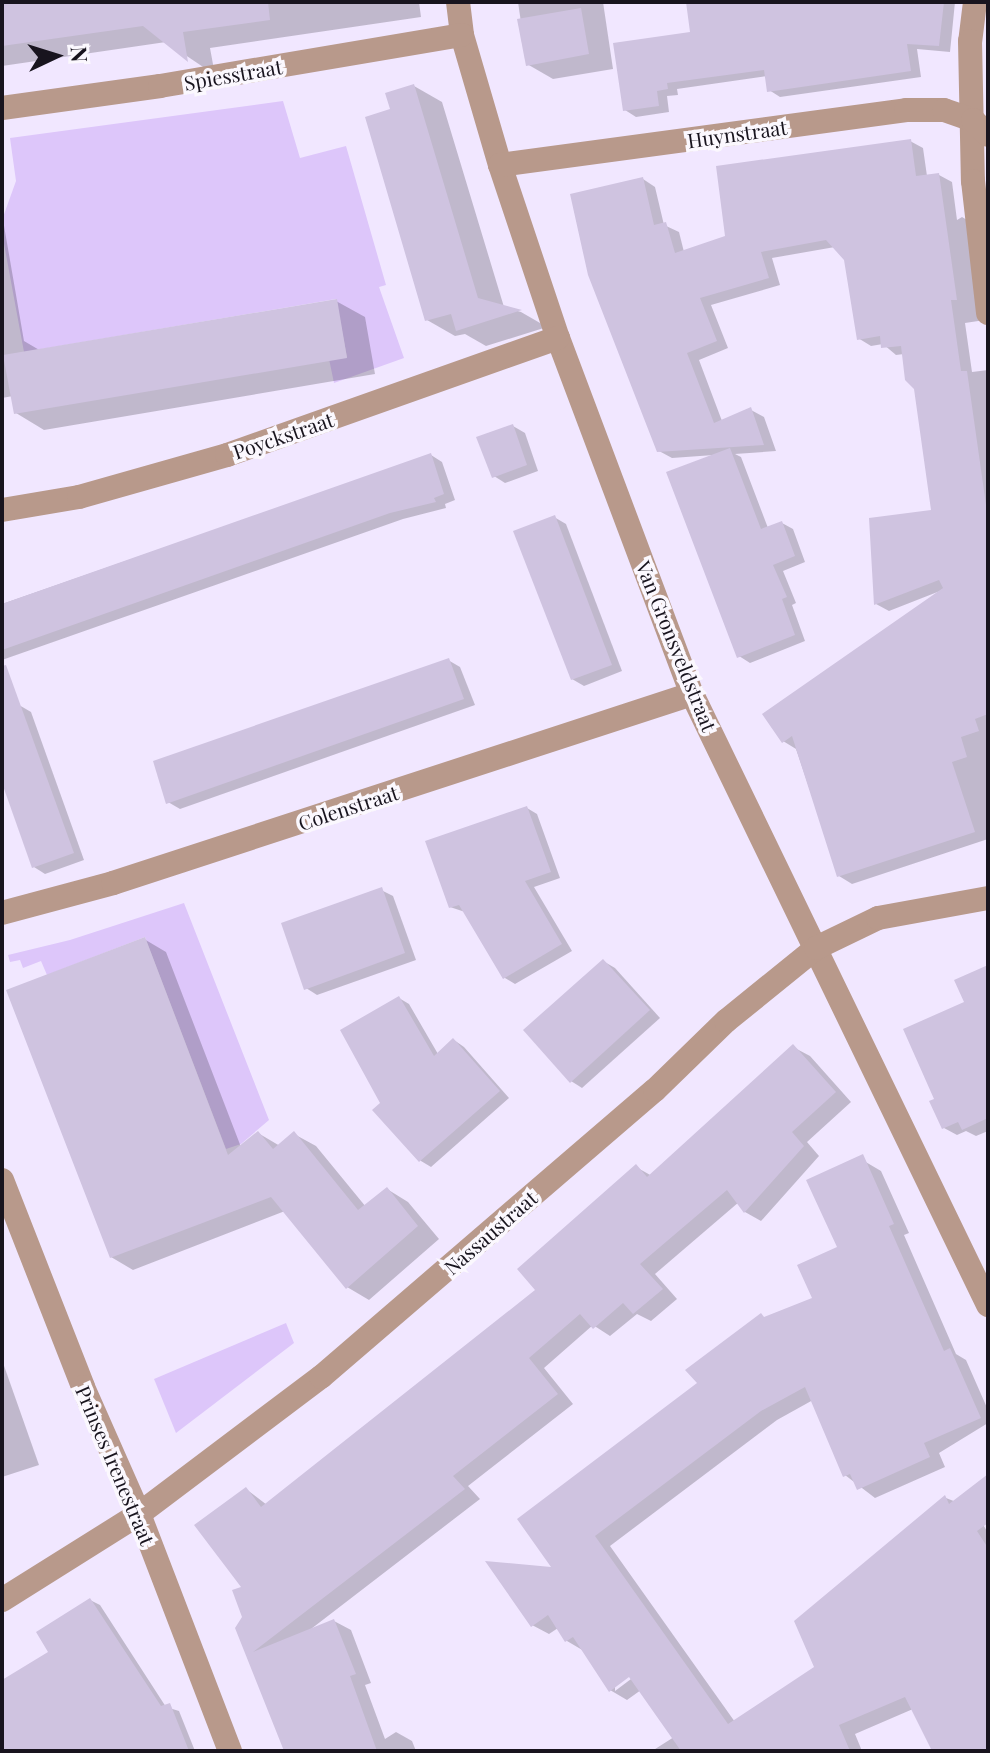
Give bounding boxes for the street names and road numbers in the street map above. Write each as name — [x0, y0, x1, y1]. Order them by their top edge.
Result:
street label: Spiesstraat — [182, 54, 284, 94]
street label: Huynstraat — [686, 114, 788, 152]
street label: Poyckstraat — [230, 407, 336, 463]
street label: Van Gronsveldstraat — [632, 557, 722, 735]
street label: Colenstraat — [295, 780, 401, 834]
street label: Nassaustraat — [439, 1185, 541, 1279]
street label: Prinses Irenestraat — [72, 1382, 160, 1548]

